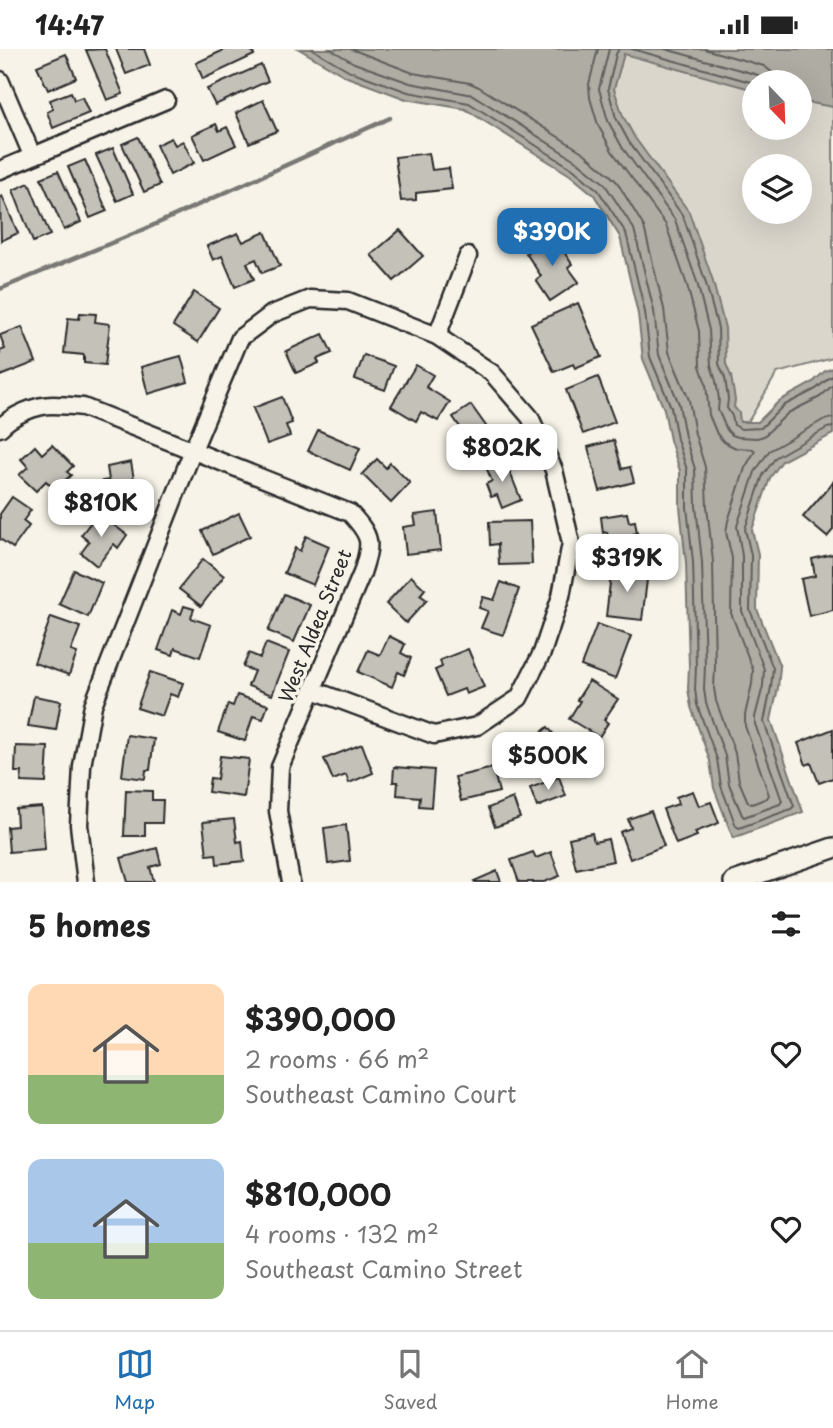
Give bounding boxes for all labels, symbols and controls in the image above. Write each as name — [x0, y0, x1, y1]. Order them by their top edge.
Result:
text: 14:47 — [35, 5, 104, 44]
north arrow — [742, 70, 812, 140]
map controls — [742, 70, 812, 224]
button: layers — [742, 154, 812, 224]
pin: $390K — [503, 209, 601, 268]
text: $390K — [513, 213, 591, 248]
pin: $802K — [453, 425, 551, 484]
text: $802K — [462, 429, 542, 464]
pin: $810K — [52, 479, 150, 539]
text: $810K — [64, 484, 138, 519]
pin: $319K — [578, 535, 676, 594]
text: $319K — [592, 539, 662, 574]
street label: West Aldea Street — [271, 544, 358, 707]
pin: $500K — [499, 733, 597, 792]
text: $500K — [508, 737, 588, 772]
text: 5 homes — [28, 902, 151, 947]
icon: filters — [767, 905, 805, 943]
text: $390,000 — [245, 996, 396, 1041]
icon: home — [84, 1012, 168, 1096]
icon: heart — [767, 1035, 805, 1073]
text: 2 rooms · 66 m² — [245, 1041, 429, 1076]
text: Southeast Camino Court — [245, 1076, 516, 1111]
text: $810,000 — [245, 1171, 391, 1216]
icon: home — [84, 1187, 168, 1271]
icon: heart — [767, 1210, 805, 1248]
text: 4 rooms · 132 m² — [245, 1216, 439, 1251]
text: Southeast Camino Street — [245, 1251, 522, 1286]
tab: Map — [114, 1345, 155, 1415]
tab: Saved — [383, 1345, 437, 1415]
tab: Home — [666, 1345, 719, 1415]

